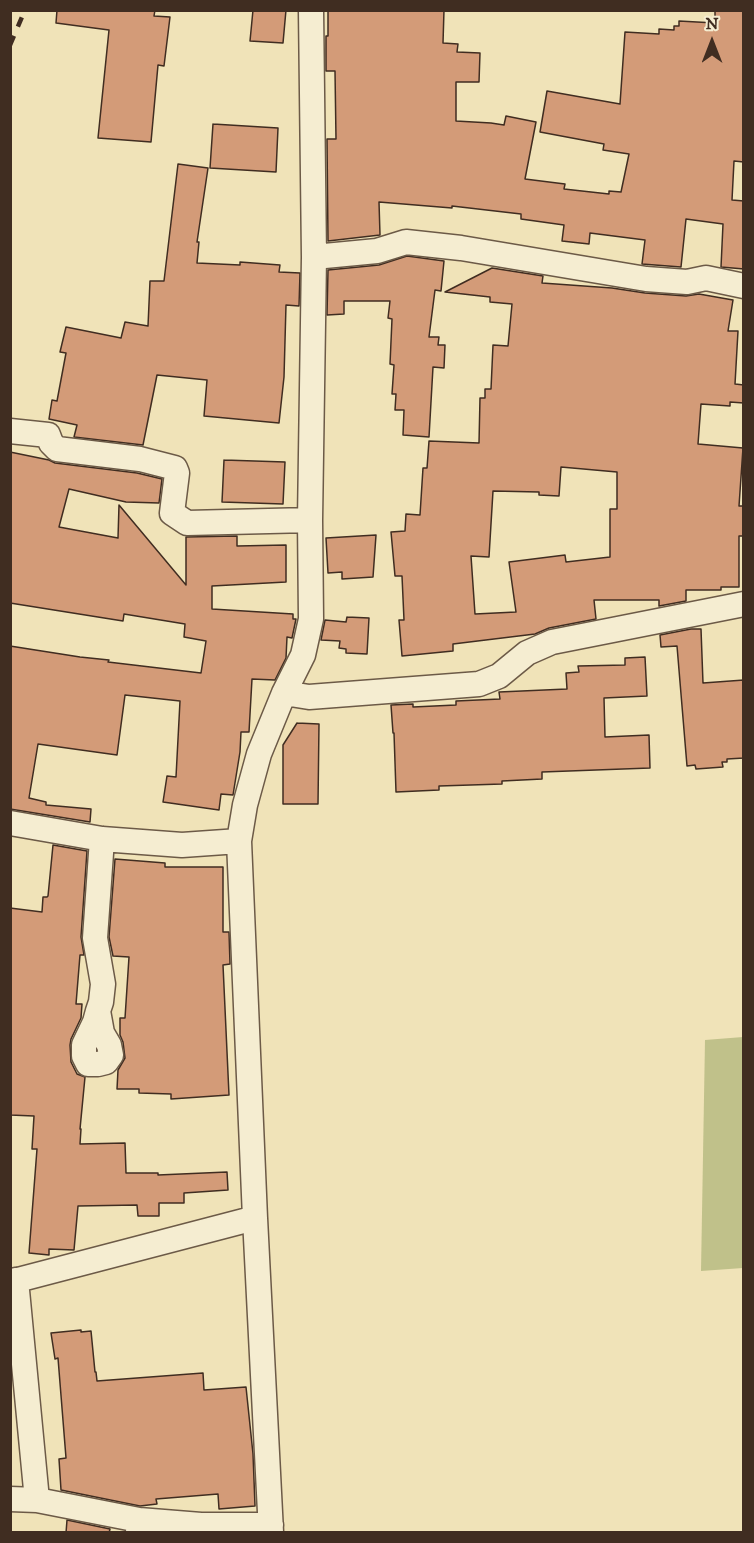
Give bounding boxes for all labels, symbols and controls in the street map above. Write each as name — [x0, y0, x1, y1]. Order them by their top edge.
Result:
north arrow — [682, 12, 742, 72]
text: N — [705, 14, 719, 34]

